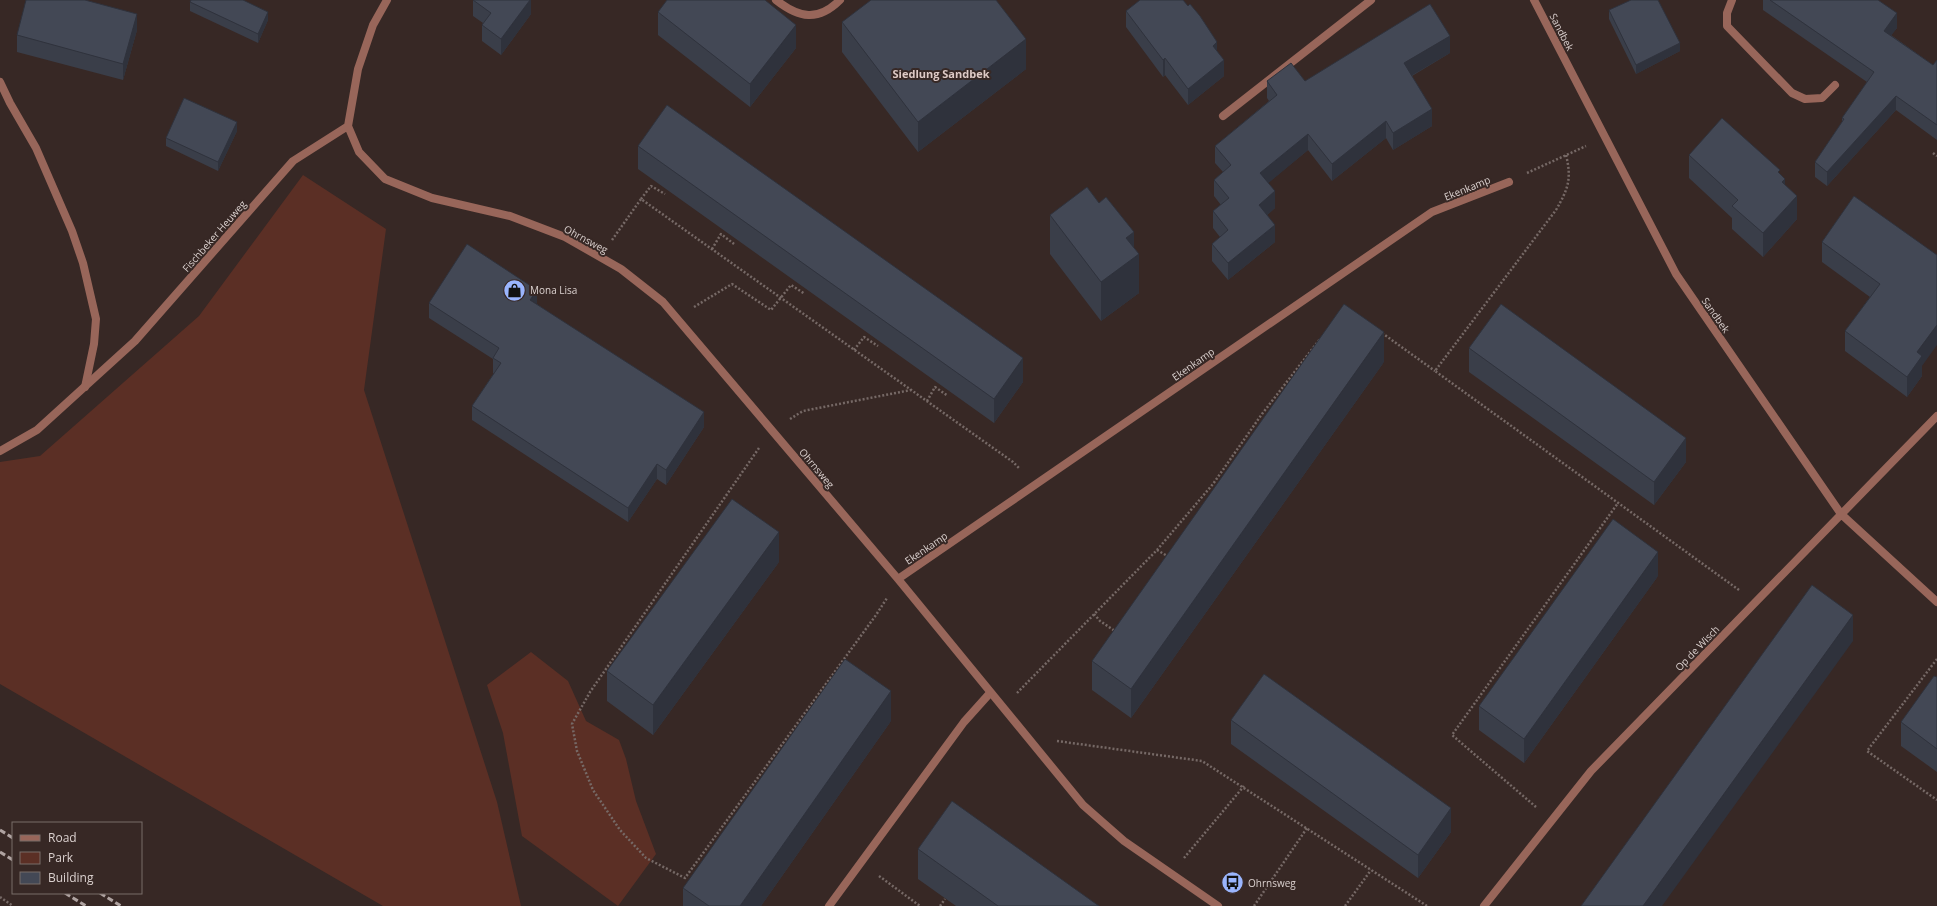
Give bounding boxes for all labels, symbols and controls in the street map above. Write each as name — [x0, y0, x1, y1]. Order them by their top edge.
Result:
street label: Sandbek — [1547, 11, 1578, 54]
district label: Siedlung Sandbek — [893, 66, 990, 81]
street label: Ekenkamp — [1442, 172, 1492, 204]
street label: Fischbeker Heuweg — [179, 197, 249, 275]
street label: Ohrnsweg — [562, 222, 611, 257]
shop icon: Mona Lisa — [502, 277, 528, 303]
place label: Mona Lisa — [530, 283, 577, 297]
street label: Sandbek — [1699, 294, 1734, 336]
street label: Ekenkamp — [1169, 344, 1217, 384]
street label: Ohrnsweg — [796, 445, 838, 491]
street label: Ekenkamp — [902, 529, 950, 567]
street label: Op de Wisch — [1672, 622, 1722, 674]
legend — [12, 822, 142, 894]
text: Road — [48, 829, 77, 846]
text: Park — [48, 849, 74, 866]
text: Building — [48, 869, 94, 886]
bus stop icon: Ohrnsweg — [1220, 870, 1246, 896]
place label: Ohrnsweg — [1248, 876, 1296, 890]

